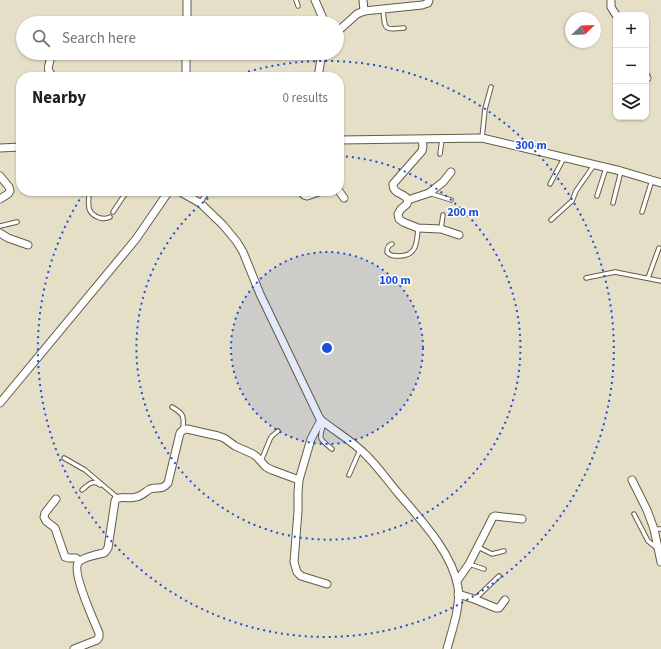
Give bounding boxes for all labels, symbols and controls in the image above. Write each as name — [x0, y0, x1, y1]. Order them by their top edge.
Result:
north arrow — [565, 12, 601, 48]
map controls — [613, 12, 649, 120]
button: + — [613, 12, 649, 48]
search box — [16, 16, 344, 60]
icon: search — [30, 27, 52, 49]
text: Search here — [62, 28, 136, 49]
button: − — [613, 48, 649, 84]
button: layers — [613, 84, 649, 120]
text: Nearby — [32, 86, 86, 110]
text: 0 results — [283, 89, 328, 107]
text: 300 m — [515, 137, 547, 154]
text: 200 m — [447, 204, 479, 221]
text: 100 m — [379, 272, 411, 289]
centre of rings — [320, 341, 334, 355]

